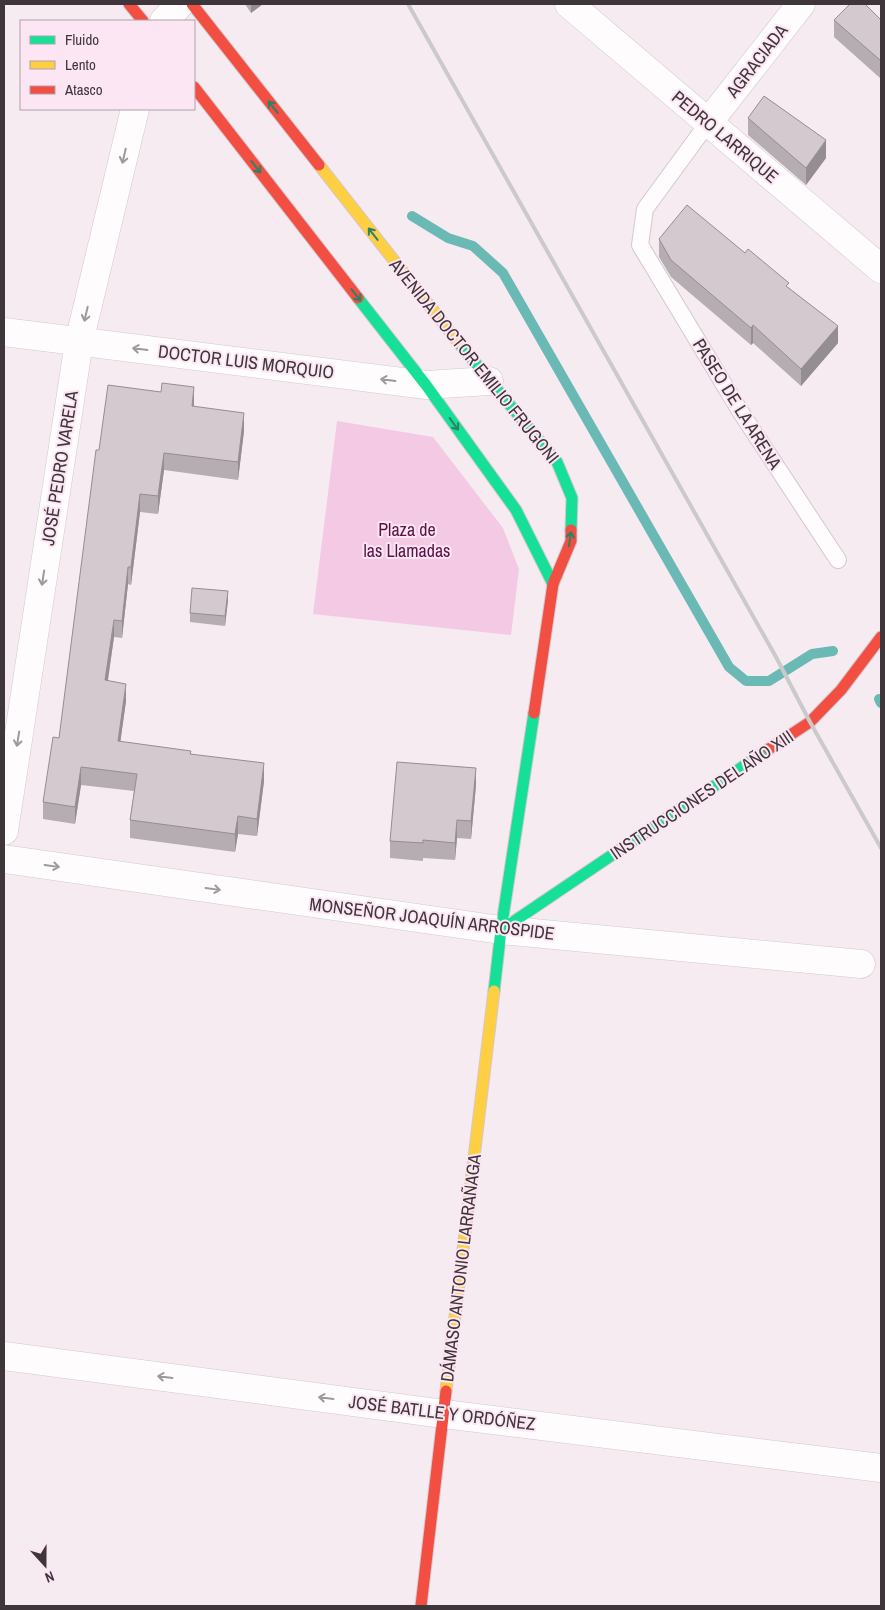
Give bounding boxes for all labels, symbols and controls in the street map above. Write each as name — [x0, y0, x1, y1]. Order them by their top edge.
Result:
street label: AGRACIADA — [719, 19, 793, 103]
legend — [20, 20, 195, 110]
text: Fluido — [65, 29, 99, 50]
text: Lento — [65, 54, 96, 75]
text: Atasco — [64, 79, 103, 100]
street label: PEDRO LARRIQUE — [667, 85, 784, 189]
one-way arrow — [267, 100, 278, 113]
one-way arrow — [119, 148, 128, 164]
one-way arrow — [250, 160, 261, 173]
one-way arrow — [368, 228, 379, 241]
street label: AVENIDA DOCTOR EMILIO FRUGONI — [383, 252, 565, 468]
one-way arrow — [351, 288, 361, 302]
one-way arrow — [81, 306, 90, 322]
street label: PASEO DE LA ARENA — [687, 334, 788, 474]
street label: DOCTOR LUIS MORQUIO — [157, 338, 335, 385]
one-way arrow — [132, 344, 148, 354]
one-way arrow — [381, 375, 397, 385]
street label: JOSÉ PEDRO VARELA — [35, 389, 84, 547]
one-way arrow — [449, 417, 460, 430]
park label: Plaza de las Llamadas — [364, 517, 450, 563]
one-way arrow — [565, 531, 575, 547]
one-way arrow — [37, 570, 47, 586]
street label: INSTRUCCIONES DEL AÑO XIII — [605, 724, 798, 865]
one-way arrow — [13, 730, 23, 746]
one-way arrow — [44, 861, 60, 871]
one-way arrow — [205, 884, 221, 894]
street label: MONSEÑOR JOAQUÍN ARROSPIDE — [308, 891, 556, 946]
street label: DÁMASO ANTONIO LARRAÑAGA — [434, 1152, 487, 1383]
one-way arrow — [158, 1372, 174, 1382]
street label: JOSÉ BATLLE Y ORDÓÑEZ — [347, 1389, 537, 1436]
one-way arrow — [319, 1393, 335, 1403]
north arrow — [20, 1540, 70, 1590]
text: N — [43, 1567, 57, 1587]

